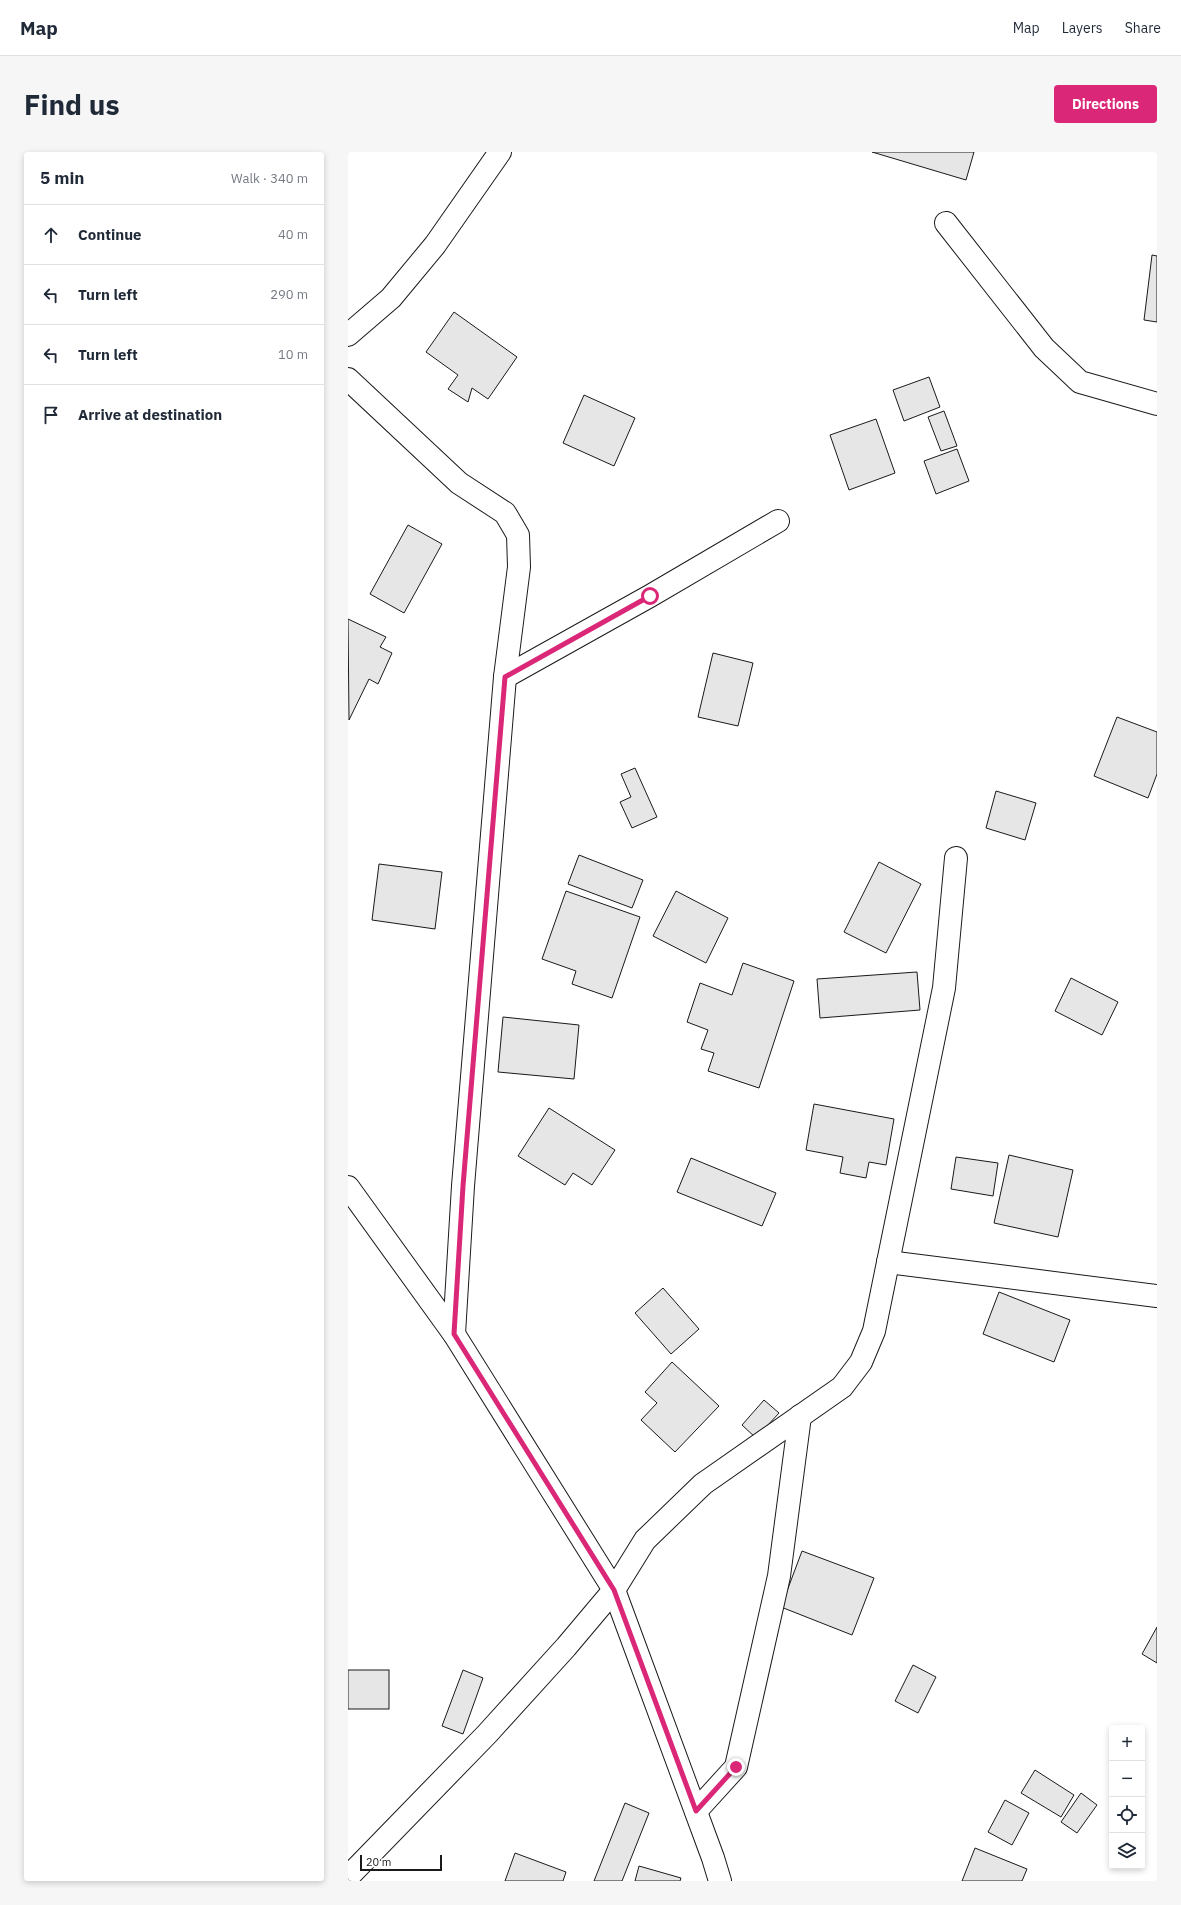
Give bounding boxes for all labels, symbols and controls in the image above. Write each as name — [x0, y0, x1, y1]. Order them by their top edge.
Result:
text: Map — [20, 16, 58, 40]
text: Map — [1013, 19, 1040, 37]
text: Layers — [1062, 19, 1103, 37]
text: Share — [1125, 19, 1161, 37]
button: Directions — [1054, 85, 1157, 123]
text: Find us — [24, 86, 120, 123]
text: 5 min — [40, 167, 84, 189]
text: Walk · 340 m — [231, 170, 308, 187]
icon: ahead — [40, 224, 62, 246]
text: Continue — [78, 225, 142, 244]
text: 40 m — [278, 226, 308, 243]
icon: left — [40, 284, 62, 306]
text: Turn left — [78, 285, 138, 304]
text: 290 m — [270, 286, 308, 303]
icon: left — [40, 344, 62, 366]
text: Turn left — [78, 345, 138, 364]
text: 10 m — [278, 346, 308, 363]
icon: arrive — [40, 404, 62, 426]
text: Arrive at destination — [78, 405, 222, 424]
route start — [641, 587, 659, 605]
map controls — [1109, 1725, 1145, 1869]
button: + — [1109, 1725, 1145, 1761]
route end — [727, 1758, 745, 1776]
button: − — [1109, 1761, 1145, 1797]
button: locate — [1109, 1797, 1145, 1833]
button: layers — [1109, 1833, 1145, 1869]
scale bar — [360, 1853, 442, 1872]
text: 20 m — [366, 1855, 391, 1869]

